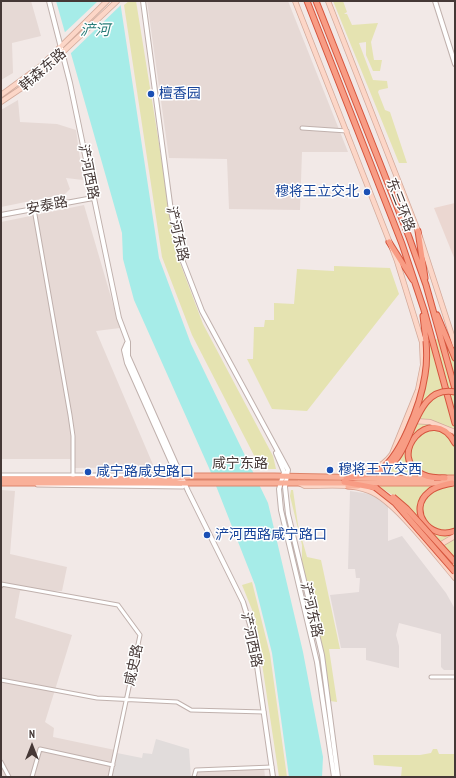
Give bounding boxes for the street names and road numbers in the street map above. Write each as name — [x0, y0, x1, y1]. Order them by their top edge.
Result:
street label: 韩森东路 — [16, 45, 70, 95]
street label: 浐河西路 — [74, 143, 102, 201]
street label: 东三环路 — [382, 176, 418, 234]
street label: 安泰路 — [25, 194, 69, 218]
street label: 浐河东路 — [163, 205, 191, 263]
street label: 咸宁东路 — [212, 456, 268, 472]
street label: 浐河东路 — [297, 581, 325, 639]
street label: 浐河西路 — [237, 611, 265, 669]
street label: 咸史路 — [121, 643, 147, 687]

